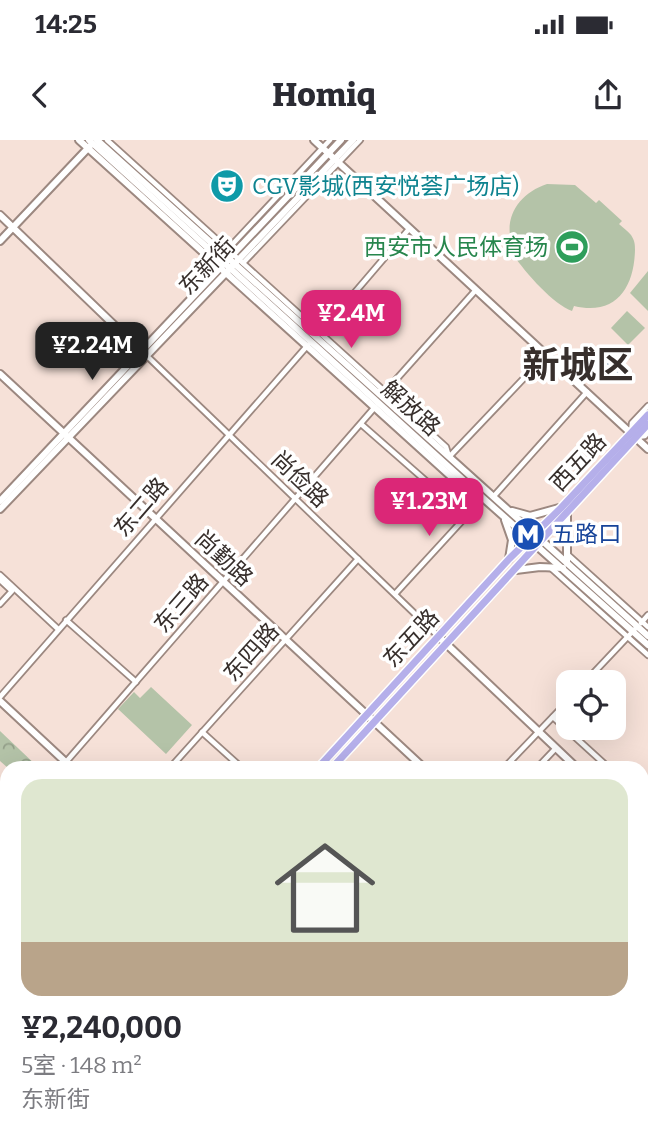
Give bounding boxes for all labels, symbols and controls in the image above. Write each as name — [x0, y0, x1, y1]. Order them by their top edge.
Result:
text: 14:25 — [35, 9, 97, 40]
icon: back — [21, 76, 59, 114]
text: Homiq — [272, 76, 376, 114]
icon: share — [589, 76, 627, 114]
theatre icon: CGV影城(西安悦荟广场店) — [208, 167, 246, 205]
place label: CGV影城(西安悦荟广场店) — [252, 172, 519, 200]
sports icon: 西安市人民体育场 — [553, 228, 591, 266]
street label: 东新街 — [173, 231, 241, 301]
place label: 西安市人民体育场 — [364, 233, 548, 261]
pin: ¥2.4M — [302, 290, 400, 350]
text: ¥2.4M — [317, 299, 385, 327]
pin: ¥2.24M — [35, 322, 149, 382]
text: ¥2.24M — [51, 331, 133, 359]
district label: 新城区 — [523, 343, 634, 388]
street label: 解放路 — [376, 375, 446, 441]
street label: 西五路 — [544, 427, 612, 497]
street label: 尚俭路 — [265, 445, 335, 513]
street label: 东二路 — [108, 472, 174, 542]
pin: ¥1.23M — [372, 478, 486, 538]
text: ¥1.23M — [390, 487, 468, 515]
metro station icon: 五路口 — [509, 515, 547, 553]
place label: 五路口 — [552, 520, 621, 548]
street label: 尚勤路 — [189, 524, 259, 592]
street label: 东三路 — [148, 568, 214, 638]
street label: 东五路 — [377, 603, 445, 673]
street label: 东四路 — [218, 617, 284, 687]
map controls — [556, 670, 626, 740]
button: locate — [556, 670, 626, 740]
icon: home — [262, 825, 388, 951]
text: ¥2,240,000 — [21, 1010, 182, 1046]
text: 5室 · 148 m² — [21, 1051, 142, 1079]
text: 东新街 — [21, 1085, 90, 1113]

